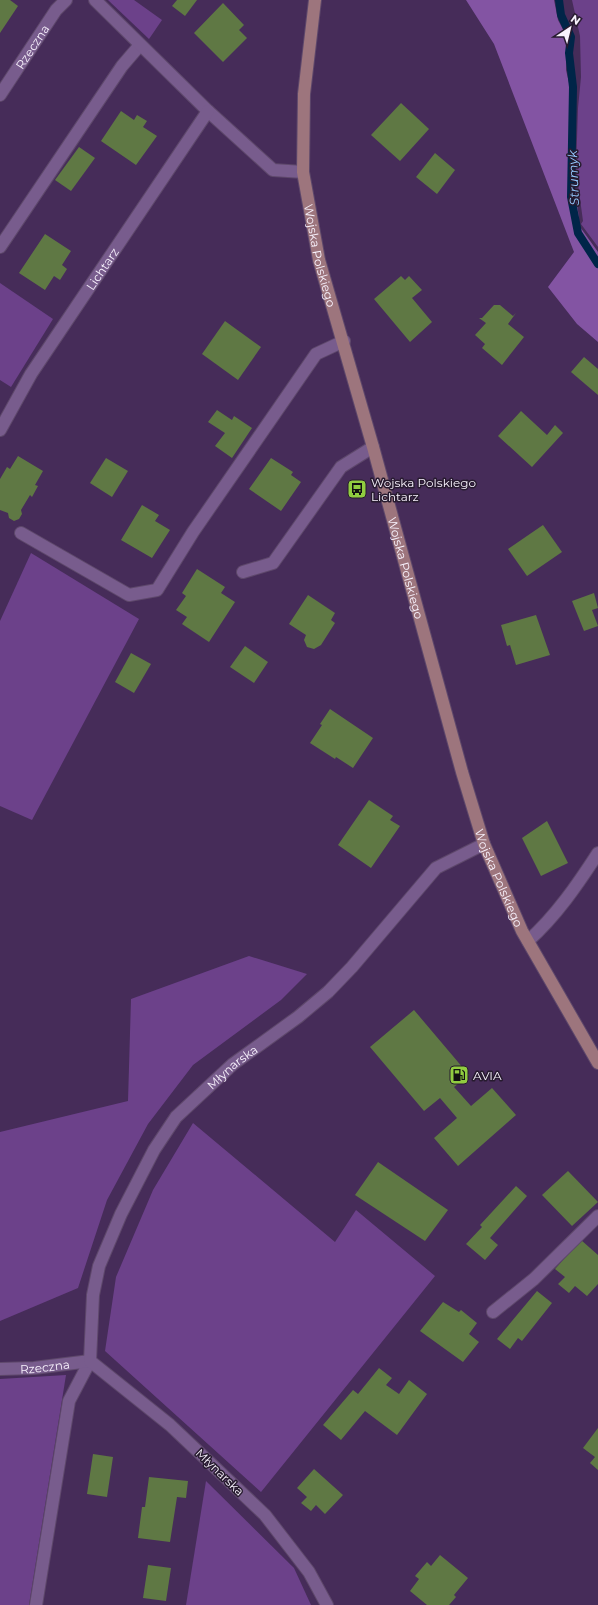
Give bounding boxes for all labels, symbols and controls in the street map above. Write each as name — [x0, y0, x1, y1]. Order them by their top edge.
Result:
north arrow — [550, 8, 590, 48]
text: N — [568, 12, 583, 28]
street label: Rzeczna — [12, 22, 52, 72]
water label: Strumyk — [564, 149, 582, 206]
street label: Wojska Polskiego — [301, 203, 340, 309]
street label: Lichtarz — [82, 245, 121, 293]
place label: Wojska Polskiego Lichtarz — [371, 475, 476, 504]
bus stop icon: Wojska Polskiego Lichtarz — [346, 478, 368, 500]
street label: Wojska Polskiego — [385, 515, 427, 621]
street label: Wojska Polskiego — [472, 827, 527, 929]
street label: Młynarska — [204, 1041, 260, 1092]
fuel station icon: AVIA — [448, 1064, 470, 1086]
place label: AVIA — [473, 1068, 502, 1083]
street label: Rzeczna — [20, 1356, 71, 1376]
street label: Młynarska — [193, 1445, 247, 1499]

